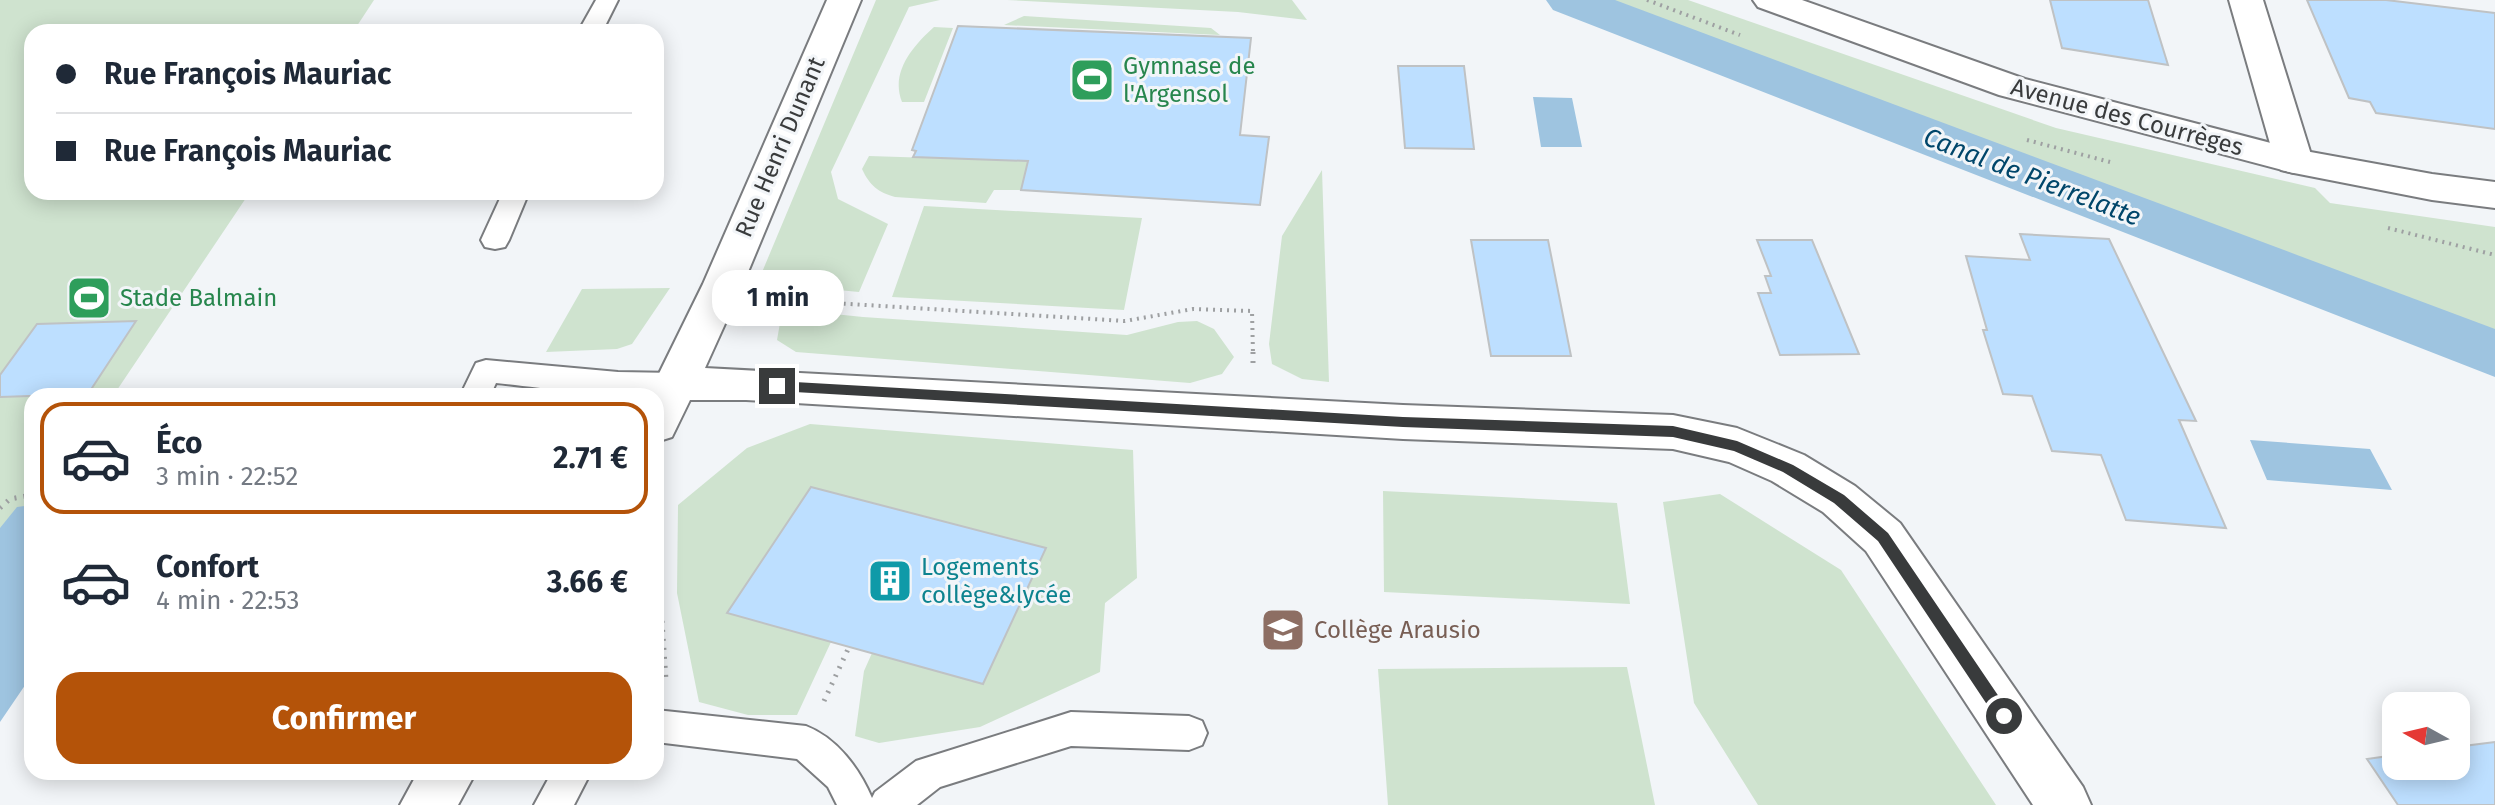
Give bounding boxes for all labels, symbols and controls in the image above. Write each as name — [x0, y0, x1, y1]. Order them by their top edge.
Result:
street label: Rue Henri Dunant — [729, 52, 831, 241]
place label: Gymnase de l'Argensol — [1123, 52, 1255, 108]
text: Rue François Mauriac — [104, 56, 391, 92]
sports icon: Gymnase de l'Argensol — [1068, 56, 1116, 104]
street label: Avenue des Courrèges — [2008, 73, 2246, 161]
water label: Canal de Pierrelatte — [1919, 121, 2145, 233]
text: Rue François Mauriac — [104, 133, 391, 169]
callout: 1 min — [711, 270, 843, 326]
sports icon: Stade Balmain — [65, 274, 113, 322]
text: 1 min — [747, 282, 809, 313]
place label: Stade Balmain — [120, 284, 277, 312]
route end — [759, 368, 795, 404]
icon: car — [60, 422, 132, 494]
text: Éco — [156, 425, 202, 461]
text: 2.71 € — [553, 440, 628, 476]
text: 3 min · 22:52 — [156, 461, 298, 492]
icon: car — [60, 546, 132, 618]
text: Confort — [156, 549, 259, 585]
place label: Logements collège&lycée — [921, 553, 1071, 609]
building icon: Logements collège&lycée — [866, 557, 914, 605]
text: 3.66 € — [547, 564, 628, 600]
text: 4 min · 22:53 — [156, 585, 300, 616]
school or university icon: Collège Arausio — [1259, 606, 1307, 654]
place label: Collège Arausio — [1314, 616, 1481, 644]
button: Confirmer — [56, 672, 632, 764]
north arrow — [2382, 692, 2470, 780]
map controls — [2382, 692, 2470, 780]
route start — [1986, 698, 2022, 734]

